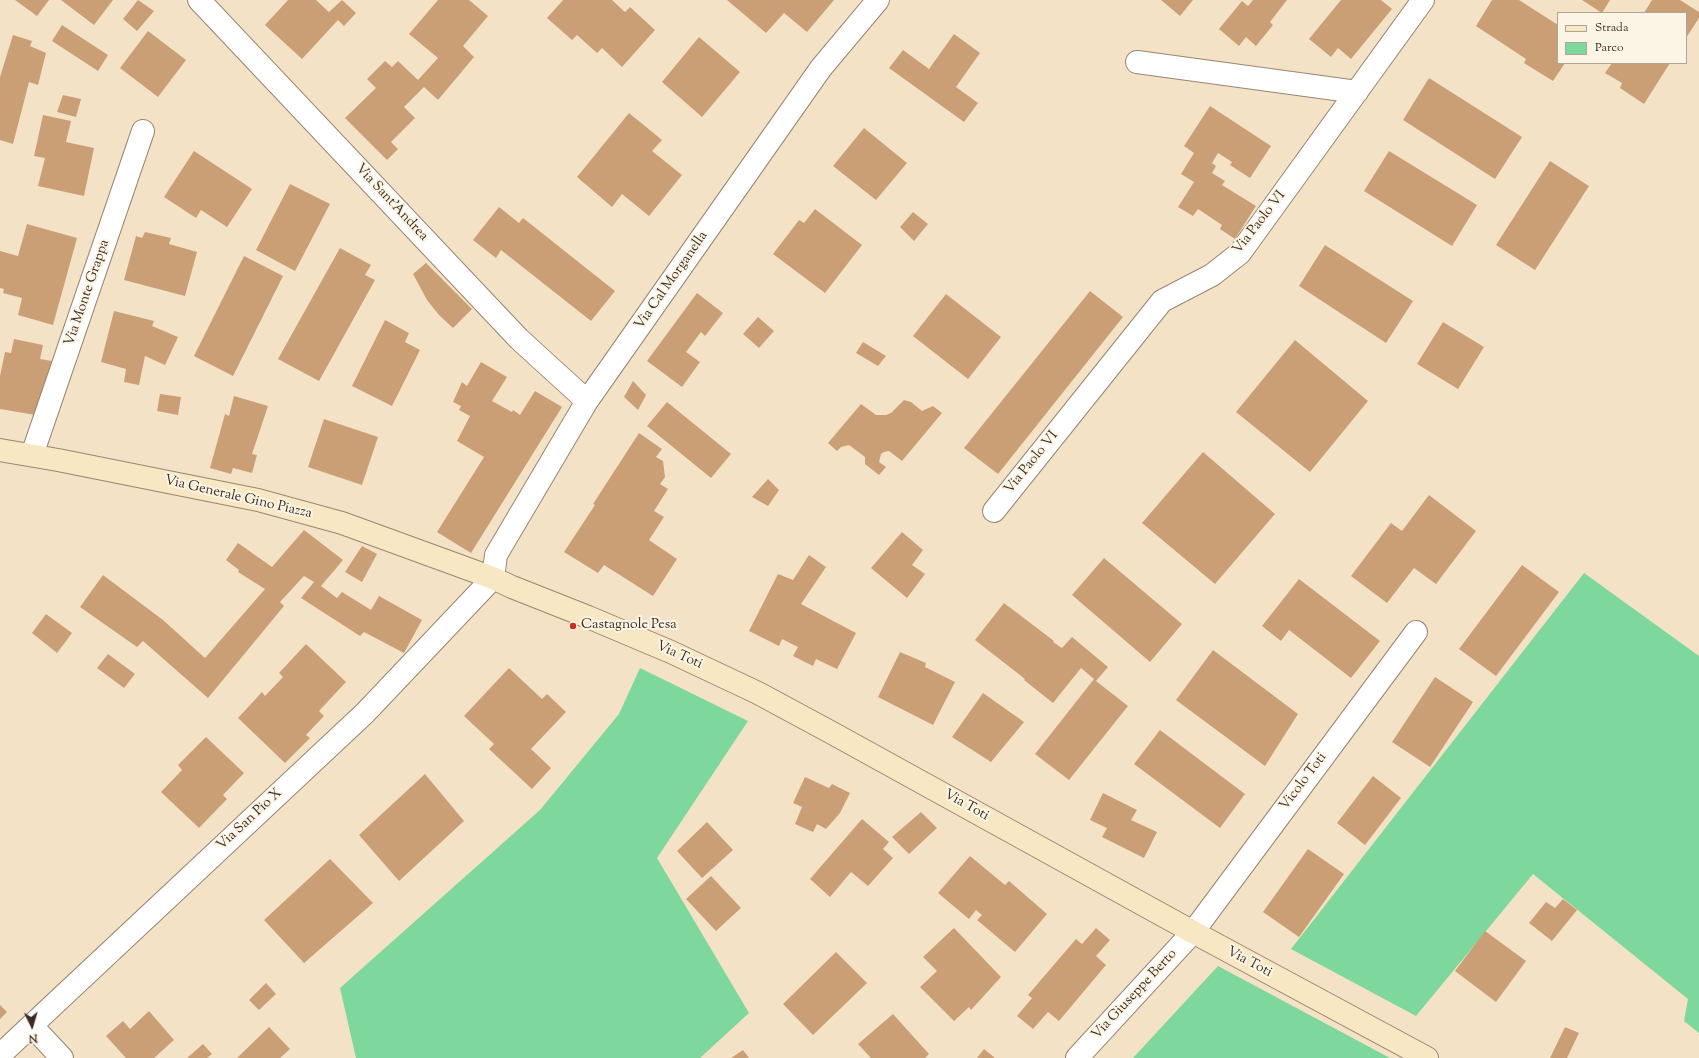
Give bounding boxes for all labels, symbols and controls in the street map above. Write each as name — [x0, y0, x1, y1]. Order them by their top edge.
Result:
legend — [1557, 12, 1687, 64]
text: Strada — [1595, 19, 1628, 37]
text: Parco — [1595, 39, 1623, 57]
street label: Via Sant'Andrea — [351, 161, 431, 245]
street label: Via Paolo VI — [1230, 188, 1290, 258]
street label: Via Cal Morganella — [632, 229, 712, 333]
street label: Via Monte Grappa — [62, 238, 114, 348]
street label: Via Paolo VI — [1002, 428, 1062, 498]
street label: Via Generale Gino Piazza — [163, 473, 313, 523]
place label: Castagnole Pesa — [581, 618, 677, 634]
marker: Castagnole Pesa — [568, 621, 578, 631]
street label: Via Toti — [653, 638, 705, 674]
street label: Vicolo Toti — [1277, 750, 1331, 814]
street label: Via San Pio X — [214, 786, 286, 854]
street label: Via Toti — [941, 787, 991, 825]
street label: Via Toti — [1223, 944, 1275, 982]
street label: Via Giuseppe Berto — [1089, 946, 1181, 1044]
north arrow — [12, 1006, 52, 1046]
text: N — [28, 1030, 38, 1046]

